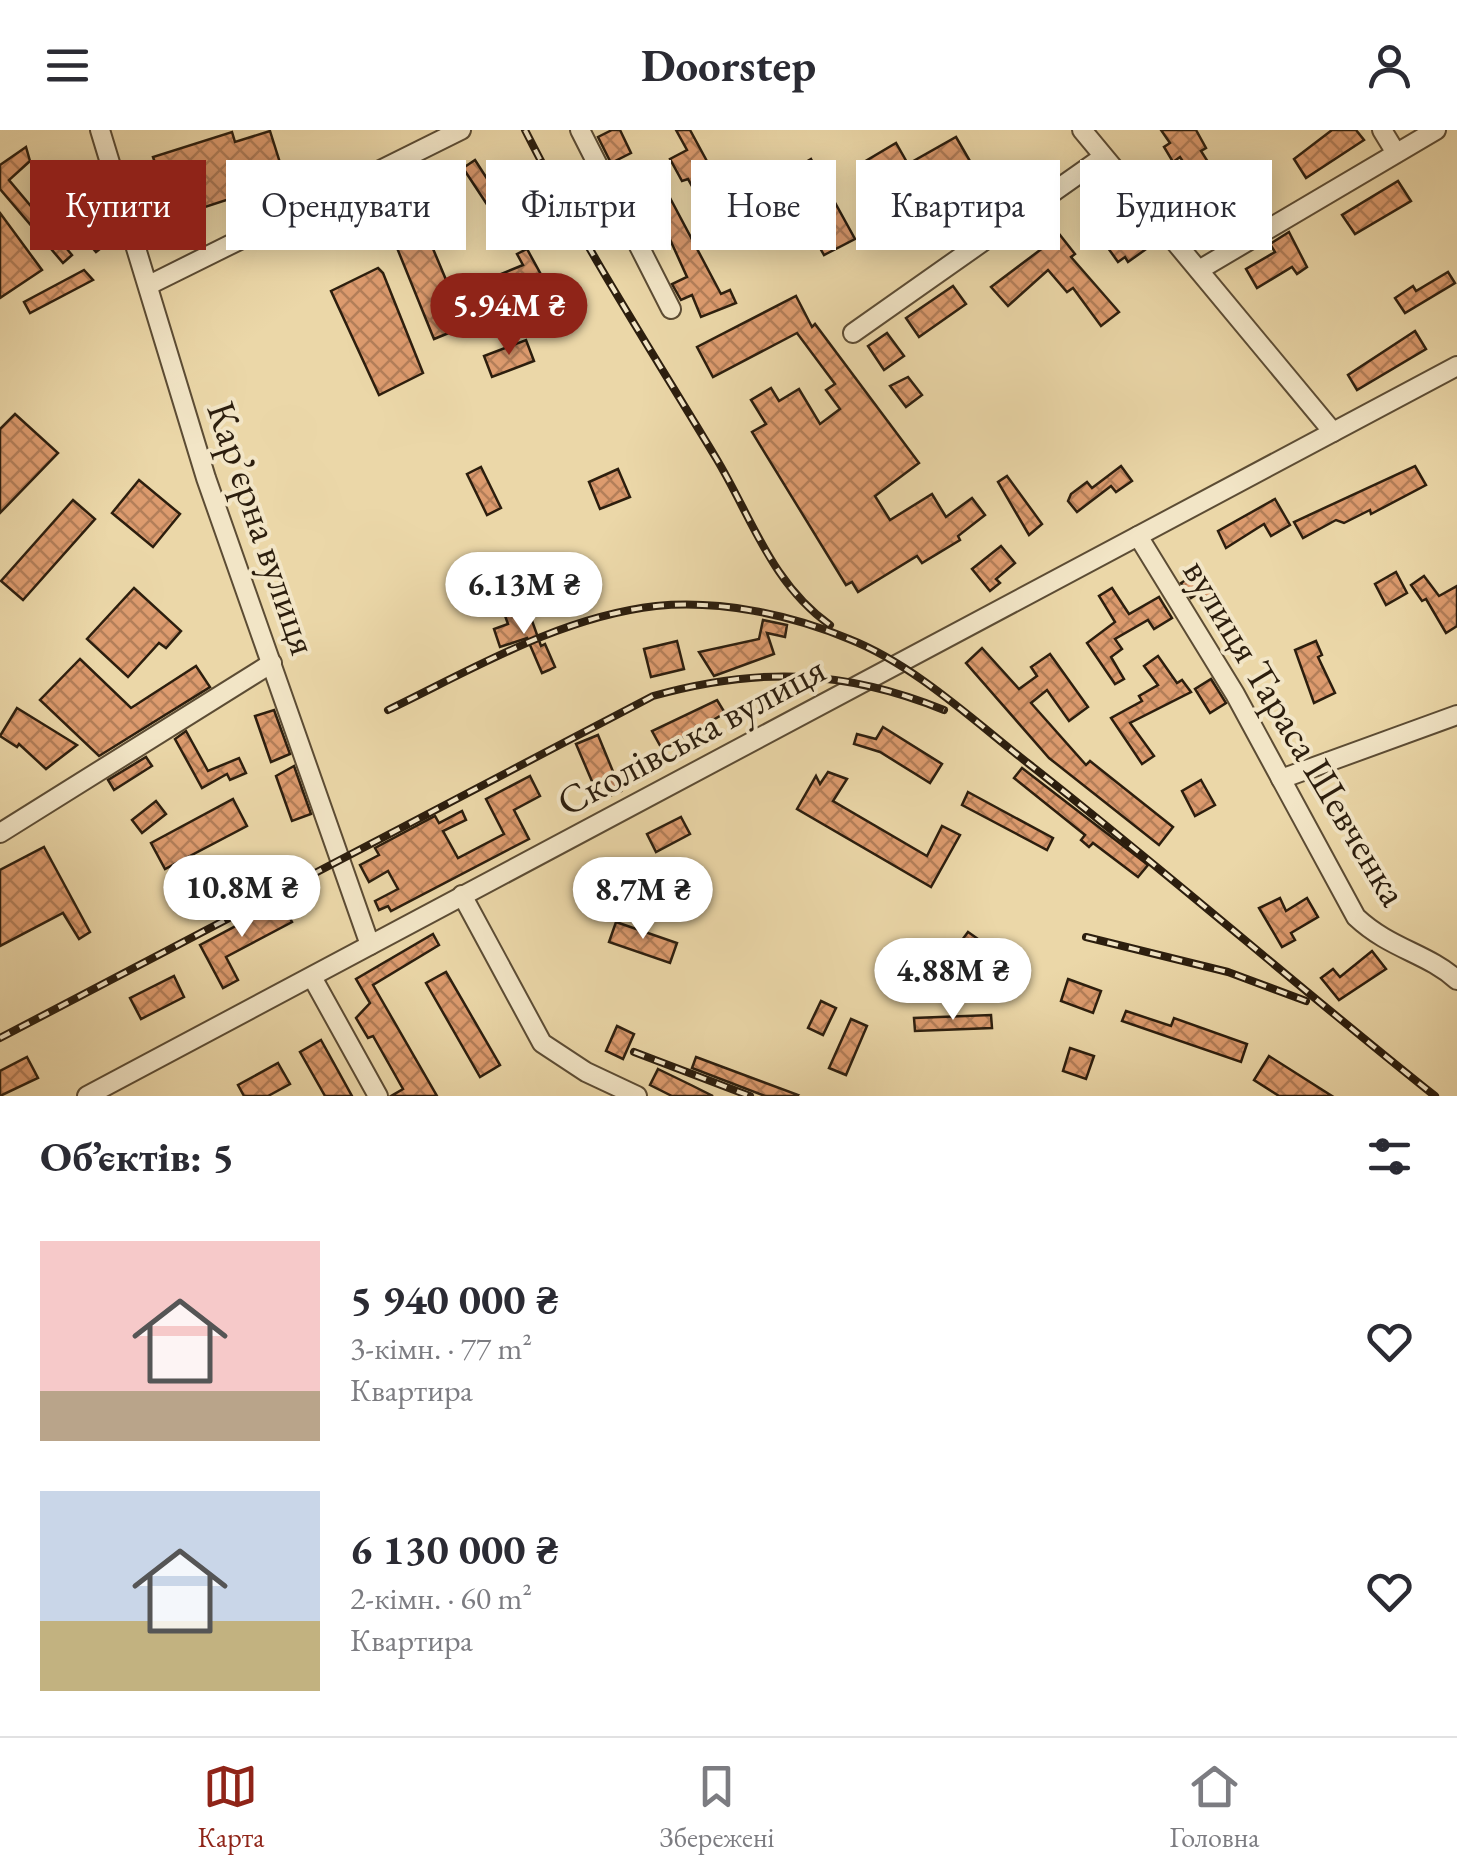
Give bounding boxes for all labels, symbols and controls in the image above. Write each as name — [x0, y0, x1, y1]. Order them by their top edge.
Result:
text: Doorstep — [641, 36, 816, 94]
icon: menu — [40, 38, 95, 93]
icon: person — [1362, 38, 1417, 93]
chip: Купити — [30, 160, 206, 250]
chip: Орендувати — [226, 160, 466, 250]
chip: Фільтри — [486, 160, 671, 250]
chip: Нове — [691, 160, 836, 250]
chip: Квартира — [856, 160, 1060, 250]
chip: Будинок — [1080, 160, 1272, 250]
pin: 5.94M ₴ — [417, 273, 601, 358]
text: 5.94M ₴ — [452, 284, 566, 326]
street label: Карʼєрна вулиця — [195, 395, 331, 661]
street label: вулиця Тараса Шевченка — [1172, 549, 1420, 915]
pin: 6.13M ₴ — [432, 552, 616, 637]
text: 6.13M ₴ — [467, 563, 581, 605]
street label: Сколівська вулиця — [548, 642, 834, 828]
pin: 10.8M ₴ — [150, 855, 334, 940]
pin: 8.7M ₴ — [562, 857, 724, 942]
text: 10.8M ₴ — [185, 866, 299, 908]
text: 8.7M ₴ — [595, 868, 691, 910]
pin: 4.88M ₴ — [861, 938, 1045, 1023]
text: 4.88M ₴ — [896, 949, 1010, 991]
text: Об’єктів: 5 — [40, 1129, 234, 1184]
icon: filters — [1362, 1129, 1417, 1184]
text: 5 940 000 ₴ — [350, 1272, 559, 1327]
icon: home — [120, 1281, 240, 1401]
icon: heart — [1362, 1314, 1417, 1369]
text: 3-кімн. · 77 m² — [350, 1327, 532, 1369]
text: Квартира — [350, 1369, 473, 1411]
text: 6 130 000 ₴ — [350, 1522, 559, 1577]
icon: home — [120, 1531, 240, 1651]
icon: heart — [1362, 1564, 1417, 1619]
text: 2-кімн. · 60 m² — [350, 1577, 532, 1619]
text: Квартира — [350, 1619, 473, 1661]
tab: Карта — [198, 1759, 264, 1855]
tab: Збережені — [659, 1759, 774, 1855]
tab: Головна — [1169, 1759, 1259, 1855]

